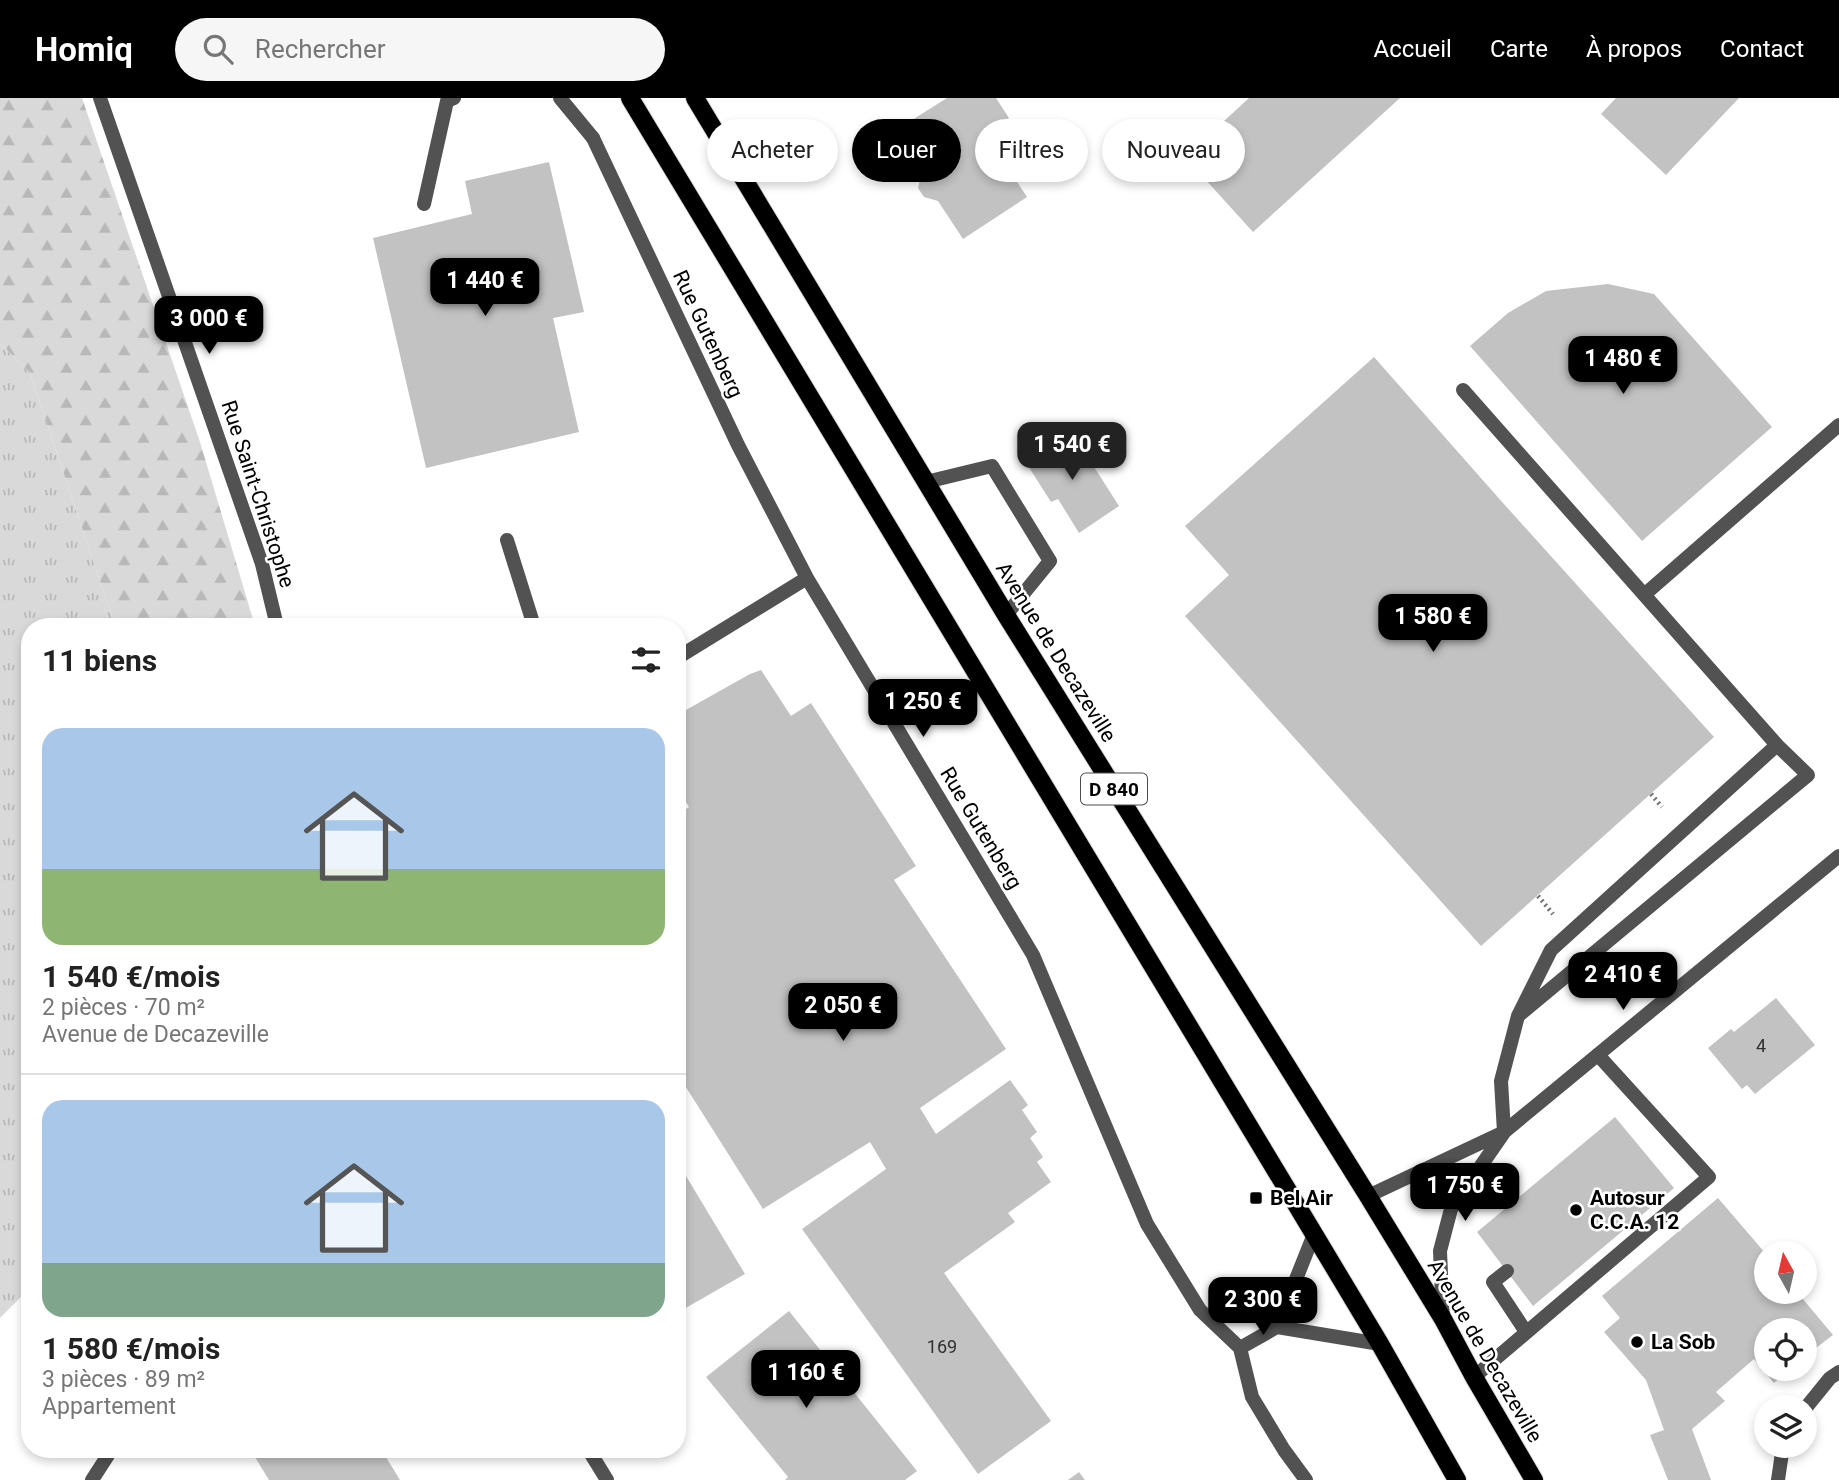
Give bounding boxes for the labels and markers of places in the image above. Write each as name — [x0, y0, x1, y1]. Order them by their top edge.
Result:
pin: 1 440 € — [420, 258, 550, 318]
pin: 3 000 € — [144, 296, 274, 356]
pin: 1 480 € — [1558, 336, 1688, 396]
pin: 1 540 € — [1007, 422, 1137, 482]
pin: 1 580 € — [1368, 594, 1498, 654]
pin: 1 250 € — [858, 680, 988, 739]
pin: 2 410 € — [1558, 953, 1688, 1012]
pin: 2 050 € — [778, 984, 908, 1043]
pin: 1 750 € — [1400, 1164, 1530, 1223]
place label: Bel Air — [1270, 1186, 1333, 1210]
place label: Autosur C.C.A. 12 — [1590, 1186, 1679, 1234]
marker: Bel Air — [1248, 1190, 1264, 1206]
marker: Autosur C.C.A. 12 — [1568, 1202, 1584, 1218]
pin: 2 300 € — [1198, 1278, 1328, 1337]
place label: La Sob — [1651, 1330, 1716, 1354]
marker: La Sob — [1629, 1334, 1645, 1350]
pin: 1 160 € — [741, 1350, 871, 1410]

